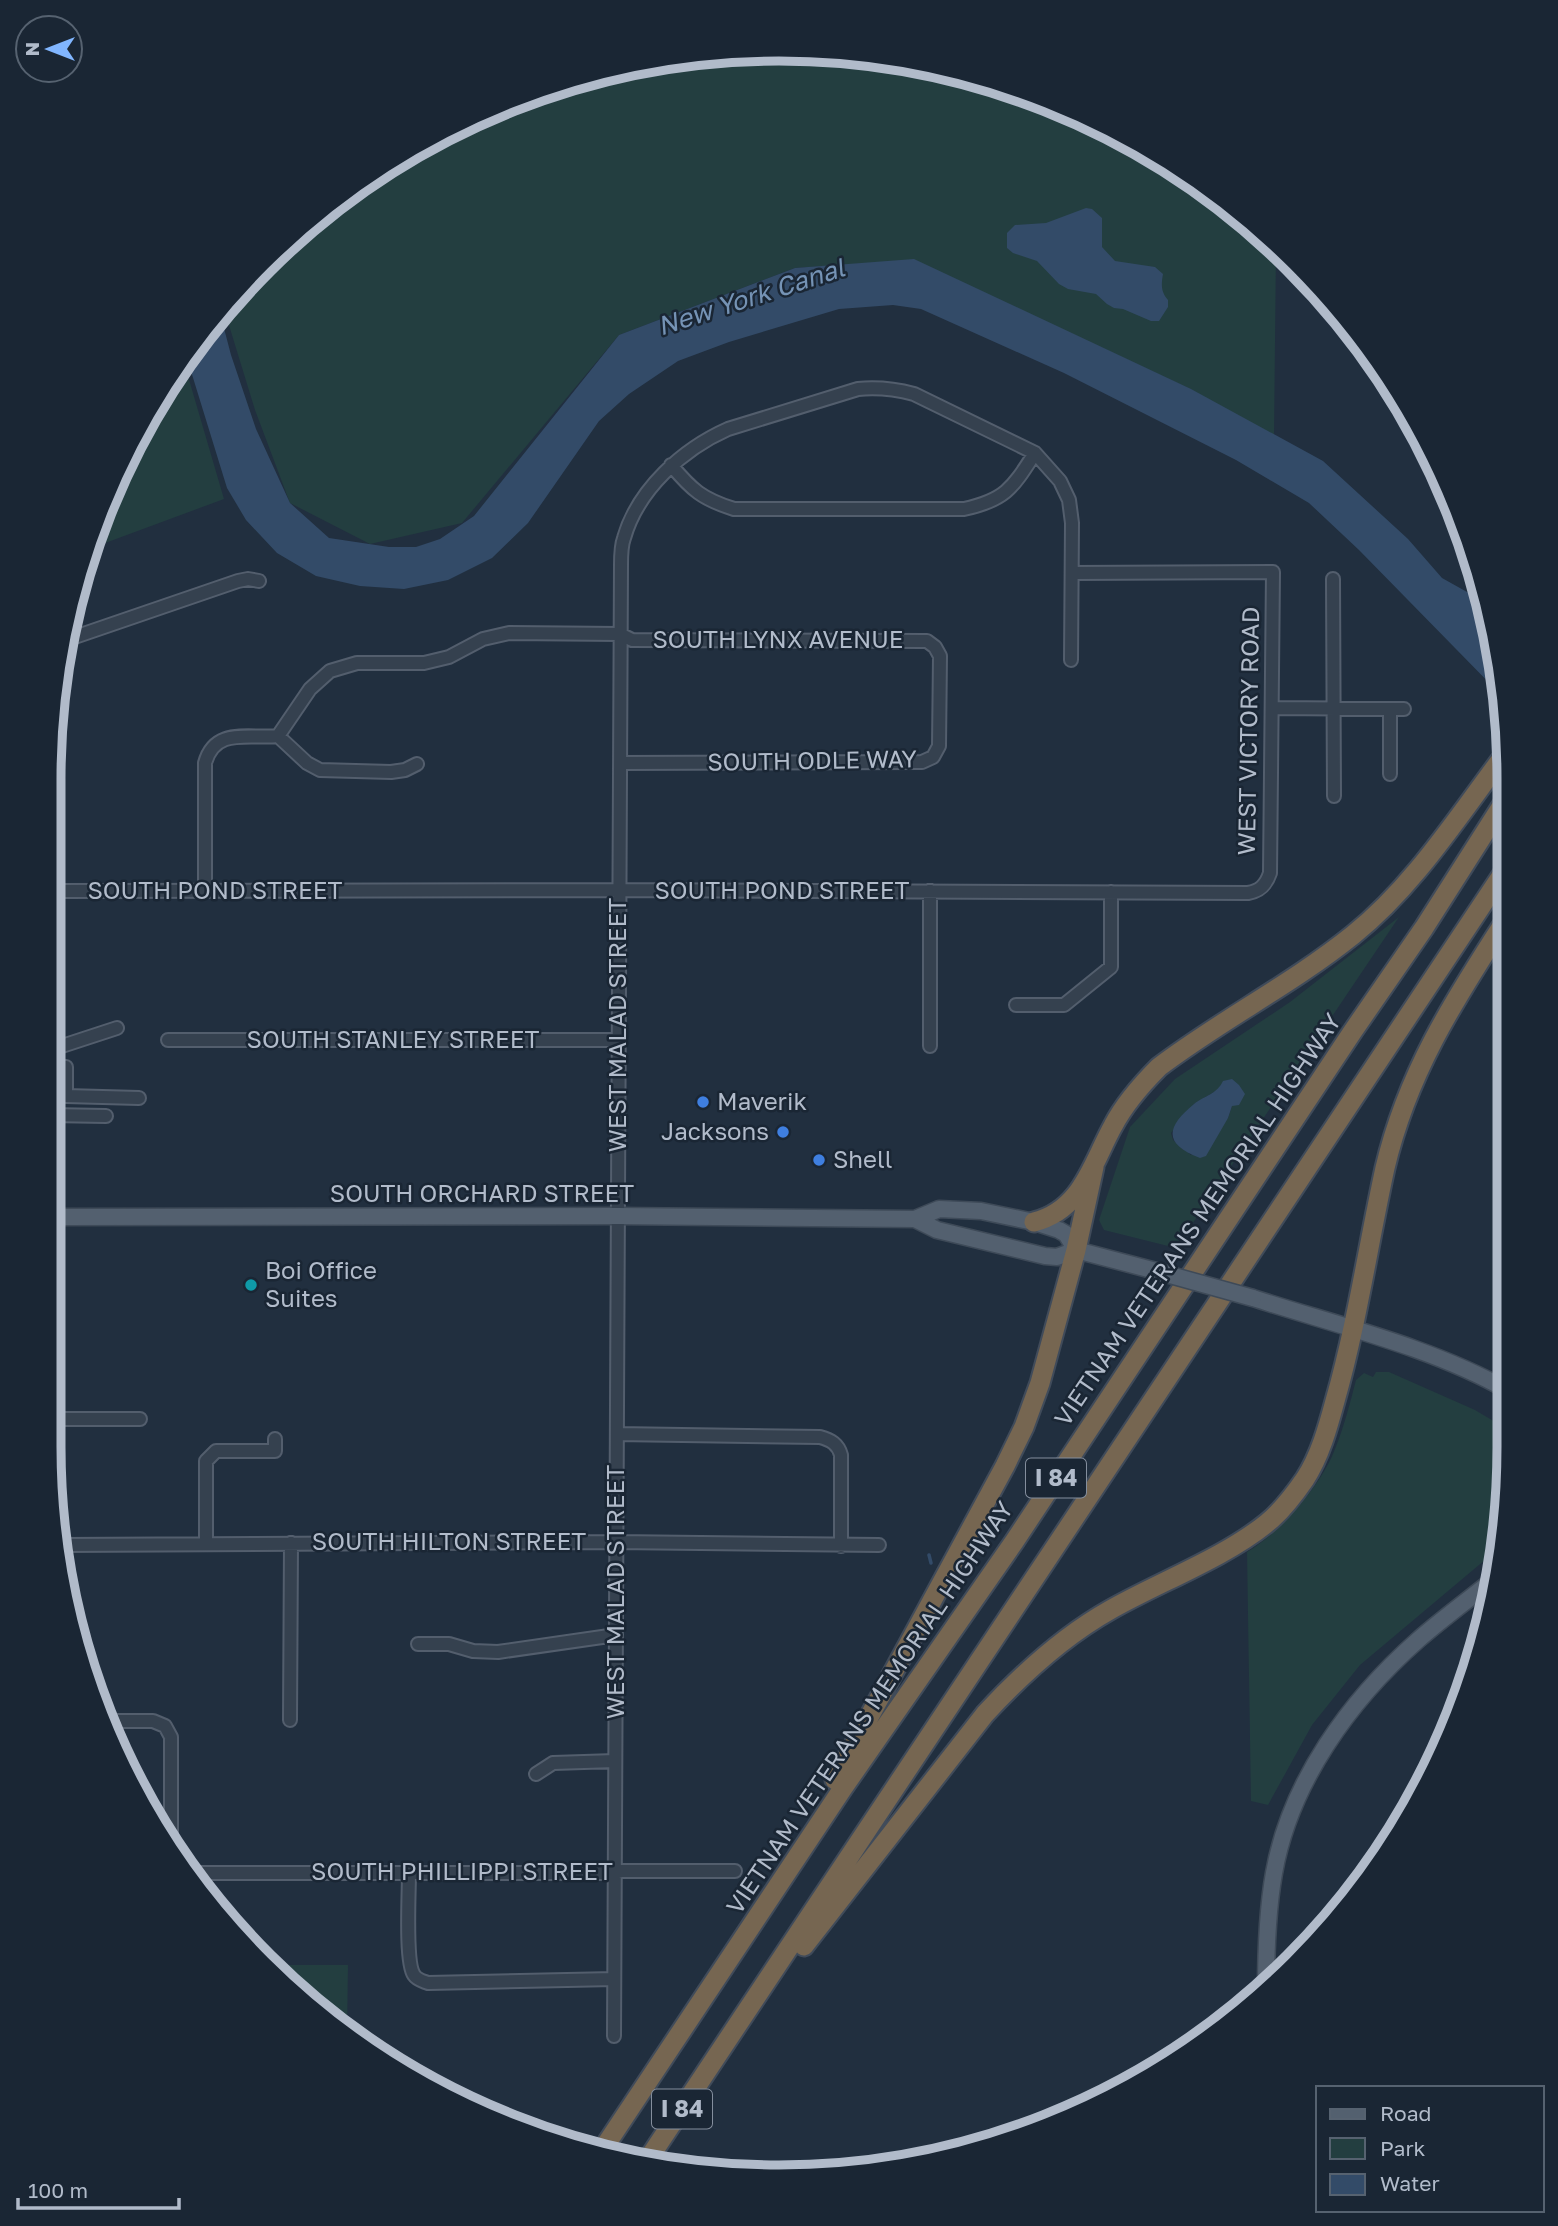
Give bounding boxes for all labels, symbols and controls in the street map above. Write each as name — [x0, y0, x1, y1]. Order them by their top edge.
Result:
north arrow — [14, 14, 84, 84]
text: N — [20, 42, 43, 56]
water label: New York Canal — [653, 251, 850, 341]
street label: WEST VICTORY ROAD — [1231, 606, 1264, 856]
street label: SOUTH LYNX AVENUE — [652, 624, 904, 653]
street label: SOUTH ODLE WAY — [707, 743, 917, 776]
street label: SOUTH POND STREET — [88, 875, 343, 904]
street label: SOUTH POND STREET — [655, 875, 910, 904]
street label: WEST MALAD STREET — [602, 898, 631, 1152]
street label: VIETNAM VETERANS MEMORIAL HIGHWAY — [1047, 1007, 1347, 1431]
street label: SOUTH STANLEY STREET — [247, 1024, 540, 1053]
place label: Maverik — [717, 1086, 807, 1115]
marker: Maverik — [695, 1094, 711, 1110]
place label: Jacksons — [661, 1116, 769, 1145]
marker: Jacksons — [775, 1124, 791, 1140]
place label: Shell — [833, 1144, 892, 1173]
marker: Shell — [811, 1152, 827, 1168]
street label: SOUTH ORCHARD STREET — [330, 1178, 634, 1207]
place label: Boi Office Suites — [265, 1255, 377, 1312]
marker: Boi Office Suites — [243, 1277, 259, 1293]
road number: I 84 — [1026, 1458, 1086, 1498]
street label: WEST MALAD STREET — [600, 1465, 629, 1719]
street label: VIETNAM VETERANS MEMORIAL HIGHWAY — [719, 1495, 1019, 1919]
street label: SOUTH HILTON STREET — [312, 1526, 586, 1555]
street label: SOUTH PHILLIPPI STREET — [311, 1856, 613, 1885]
legend — [1316, 2086, 1544, 2212]
road number: I 84 — [652, 2090, 712, 2128]
text: Road — [1380, 2100, 1431, 2126]
text: Park — [1380, 2135, 1426, 2161]
scale bar — [18, 2166, 178, 2210]
text: Water — [1380, 2170, 1440, 2196]
text: 100 m — [28, 2177, 88, 2203]

